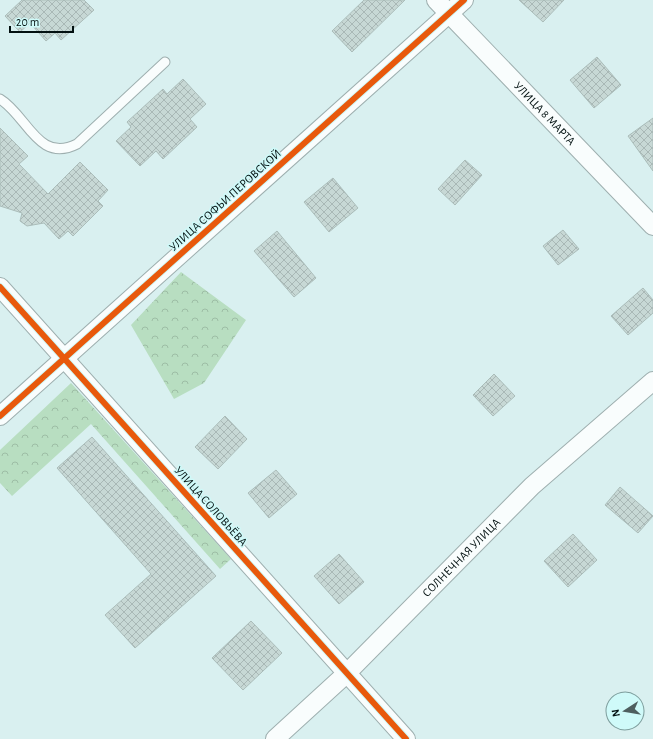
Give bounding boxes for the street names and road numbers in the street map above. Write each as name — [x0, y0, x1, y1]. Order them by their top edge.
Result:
street label: УЛИЦА 8 МАРТА — [512, 79, 578, 147]
street label: УЛИЦА СОФЬИ ПЕРОВСКОЙ — [166, 146, 283, 253]
street label: УЛИЦА СОЛОВЬЁВА — [172, 463, 250, 548]
street label: СОЛНЕЧНАЯ УЛИЦА — [420, 516, 502, 599]

